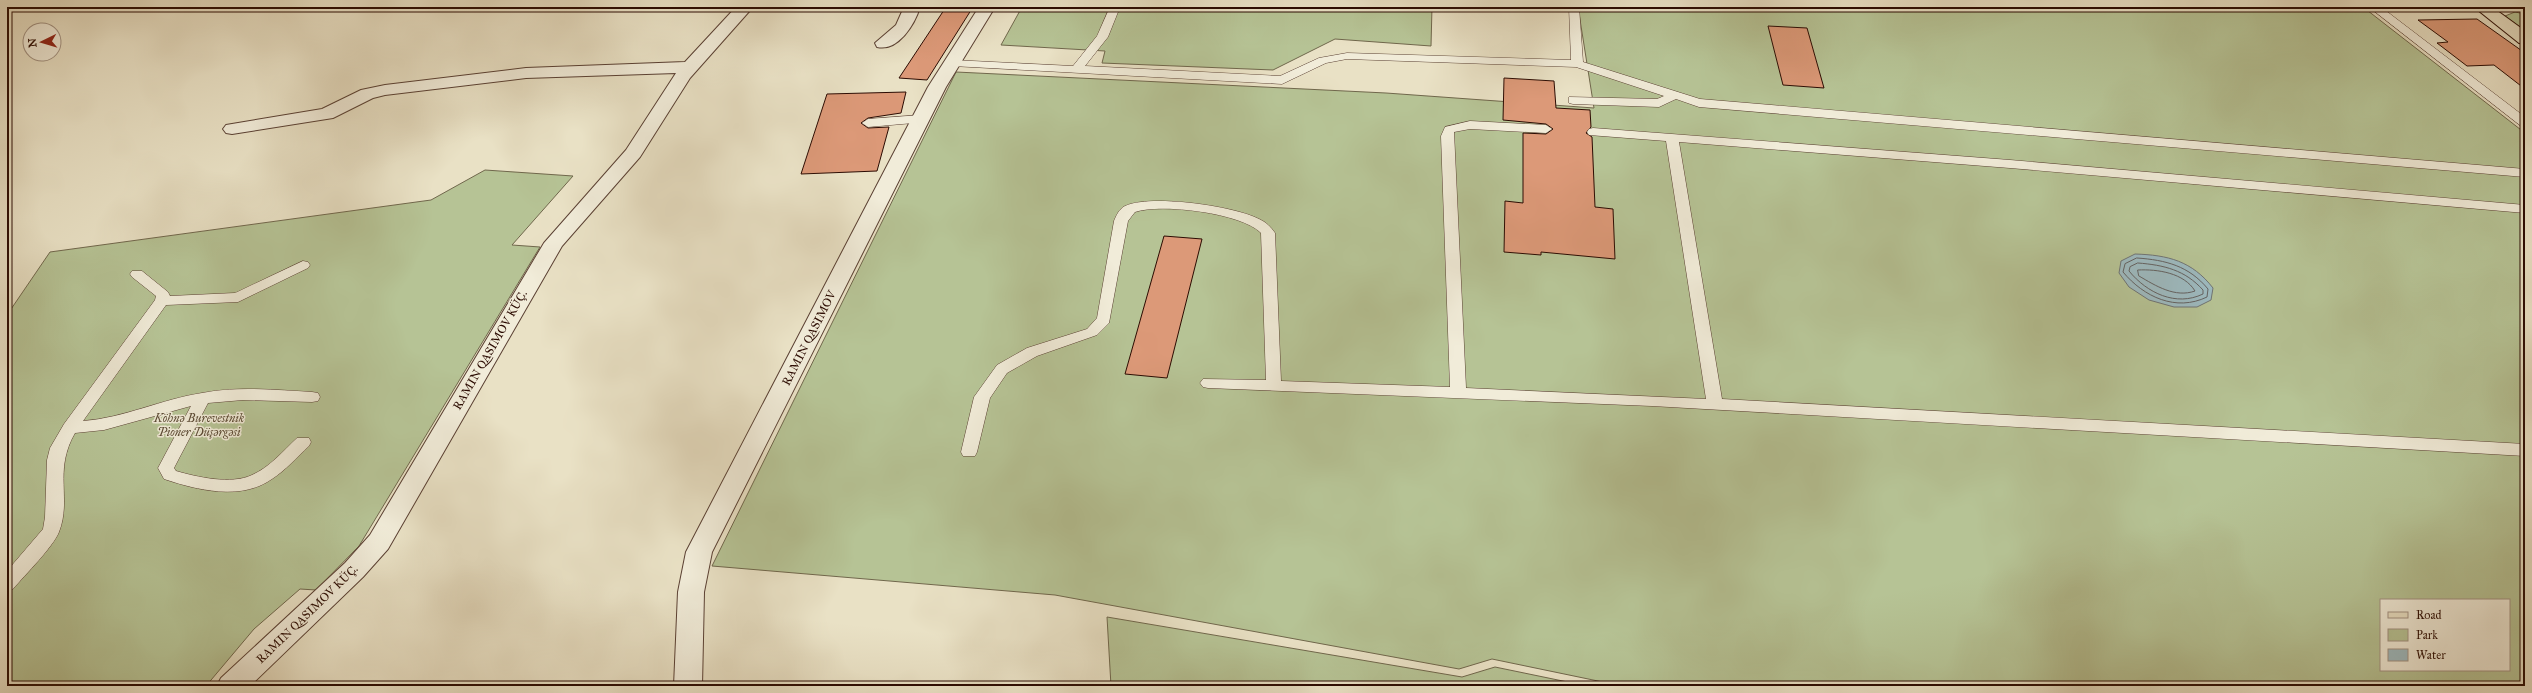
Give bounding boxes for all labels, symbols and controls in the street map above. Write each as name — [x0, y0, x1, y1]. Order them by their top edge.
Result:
north arrow — [22, 22, 62, 62]
text: N — [26, 37, 39, 48]
street label: RAMIN QASIMOV KÜÇ. — [449, 287, 530, 412]
street label: RAMIN QASIMOV — [779, 288, 839, 388]
park label: Köhnə Burevestnik Pioner Düşərgəsi — [153, 411, 245, 439]
street label: RAMIN QASIMOV KÜÇ. — [253, 561, 361, 666]
legend — [2380, 599, 2510, 671]
text: Road — [2416, 608, 2442, 622]
text: Park — [2416, 628, 2438, 642]
text: Water — [2416, 648, 2446, 662]

